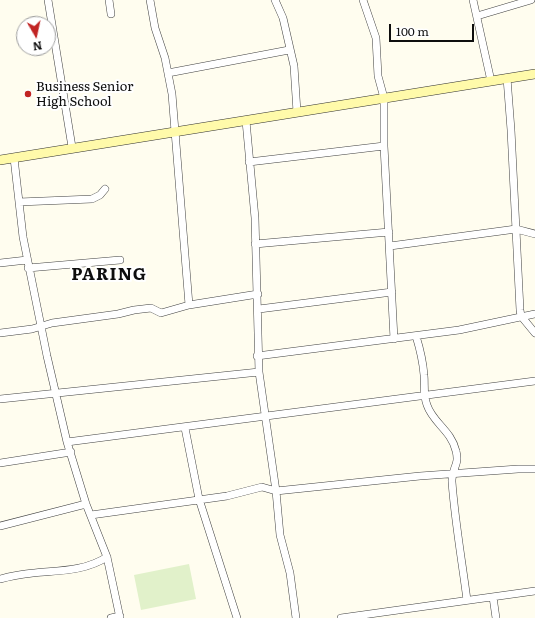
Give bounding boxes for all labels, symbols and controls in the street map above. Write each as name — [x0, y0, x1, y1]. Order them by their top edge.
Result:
north arrow — [16, 16, 56, 56]
scale bar — [391, 16, 476, 42]
text: 100 m — [396, 22, 429, 40]
text: N — [32, 38, 44, 55]
place label: Business Senior High School — [36, 79, 133, 110]
marker: Business Senior High School — [23, 89, 33, 99]
district label: PARING — [71, 265, 147, 285]

